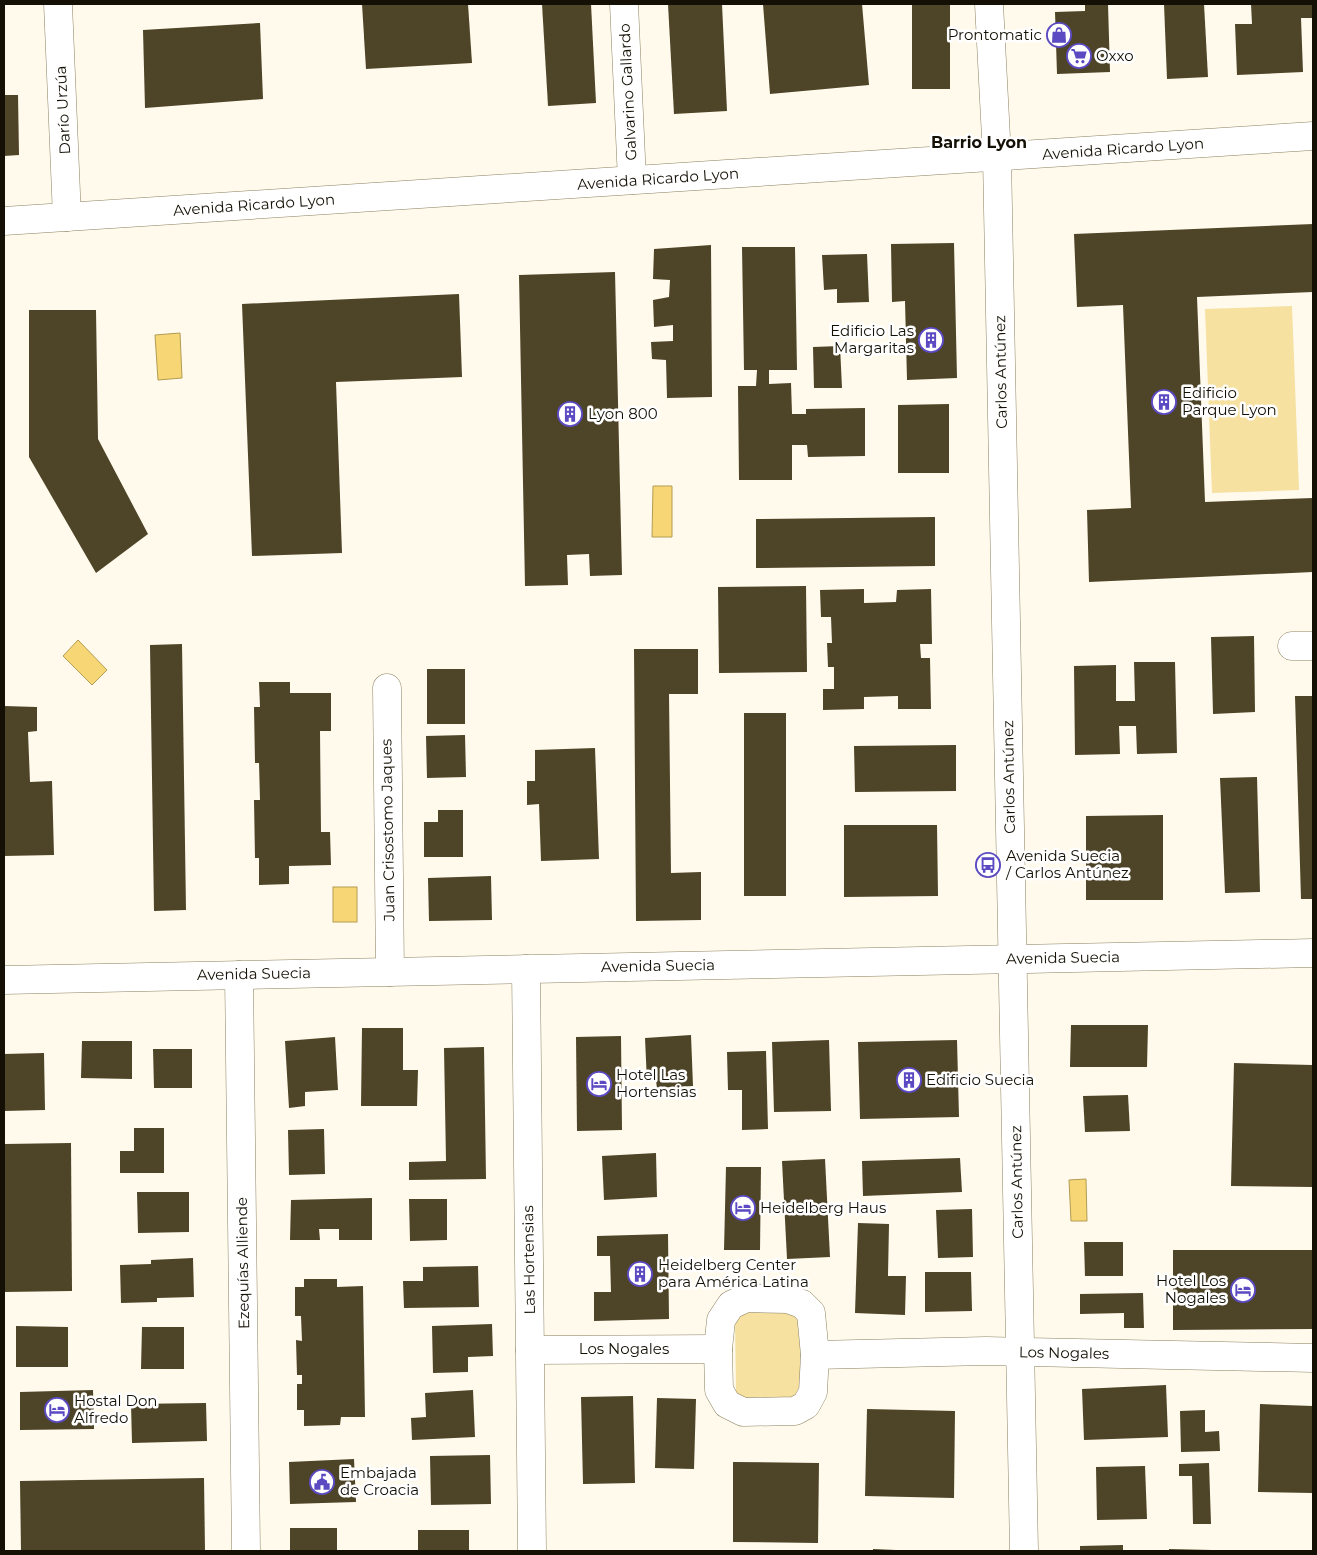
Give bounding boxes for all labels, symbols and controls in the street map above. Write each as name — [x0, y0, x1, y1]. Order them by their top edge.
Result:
shop icon: Prontomatic — [1046, 22, 1072, 48]
street label: Galvarino Gallardo — [614, 23, 641, 161]
place label: Prontomatic — [948, 25, 1042, 44]
supermarket icon: Oxxo — [1066, 43, 1092, 69]
place label: Oxxo — [1096, 46, 1134, 65]
street label: Darío Urzúa — [51, 65, 74, 155]
district label: Barrio Lyon — [931, 133, 1027, 152]
street label: Avenida Ricardo Lyon — [1041, 133, 1205, 164]
street label: Avenida Ricardo Lyon — [576, 163, 740, 194]
street label: Avenida Ricardo Lyon — [172, 189, 336, 220]
street label: Carlos Antúnez — [990, 315, 1011, 429]
place label: Edificio Las Margaritas — [830, 321, 914, 357]
building icon: Edificio Las Margaritas — [918, 327, 944, 353]
place label: Edificio Parque Lyon — [1182, 383, 1277, 419]
building icon: Edificio Parque Lyon — [1151, 389, 1177, 415]
building icon: Lyon 800 — [557, 401, 583, 427]
place label: Lyon 800 — [588, 404, 658, 423]
street label: Carlos Antúnez — [998, 720, 1019, 834]
street label: Juan Crisostomo Jaques — [376, 739, 399, 922]
place label: Avenida Suecia / Carlos Antúnez — [1005, 846, 1129, 882]
bus stop icon: Avenida Suecia / Carlos Antúnez — [975, 852, 1001, 878]
street label: Avenida Suecia — [1006, 947, 1120, 968]
street label: Avenida Suecia — [601, 955, 715, 976]
street label: Avenida Suecia — [197, 963, 311, 984]
place label: Hotel Las Hortensias — [616, 1065, 696, 1101]
building icon: Edificio Suecia — [896, 1067, 922, 1093]
place label: Edificio Suecia — [926, 1070, 1034, 1089]
hotel icon: Hotel Las Hortensias — [586, 1071, 612, 1097]
street label: Carlos Antúnez — [1006, 1125, 1027, 1239]
hotel icon: Heidelberg Haus — [730, 1195, 756, 1221]
street label: Ezequías Alliende — [232, 1197, 253, 1329]
place label: Heidelberg Haus — [760, 1198, 886, 1217]
street label: Las Hortensias — [518, 1205, 539, 1315]
place label: Heidelberg Center para América Latina — [658, 1255, 809, 1291]
building icon: Heidelberg Center para América Latina — [627, 1261, 653, 1287]
place label: Hotel Los Nogales — [1156, 1271, 1226, 1307]
hotel icon: Hotel Los Nogales — [1230, 1277, 1256, 1303]
street label: Los Nogales — [579, 1339, 669, 1358]
street label: Los Nogales — [1019, 1342, 1109, 1363]
place label: Hostal Don Alfredo — [74, 1391, 157, 1427]
hotel icon: Hostal Don Alfredo — [44, 1397, 70, 1423]
place label: Embajada de Croacia — [340, 1463, 419, 1499]
public building icon: Embajada de Croacia — [309, 1469, 335, 1495]

